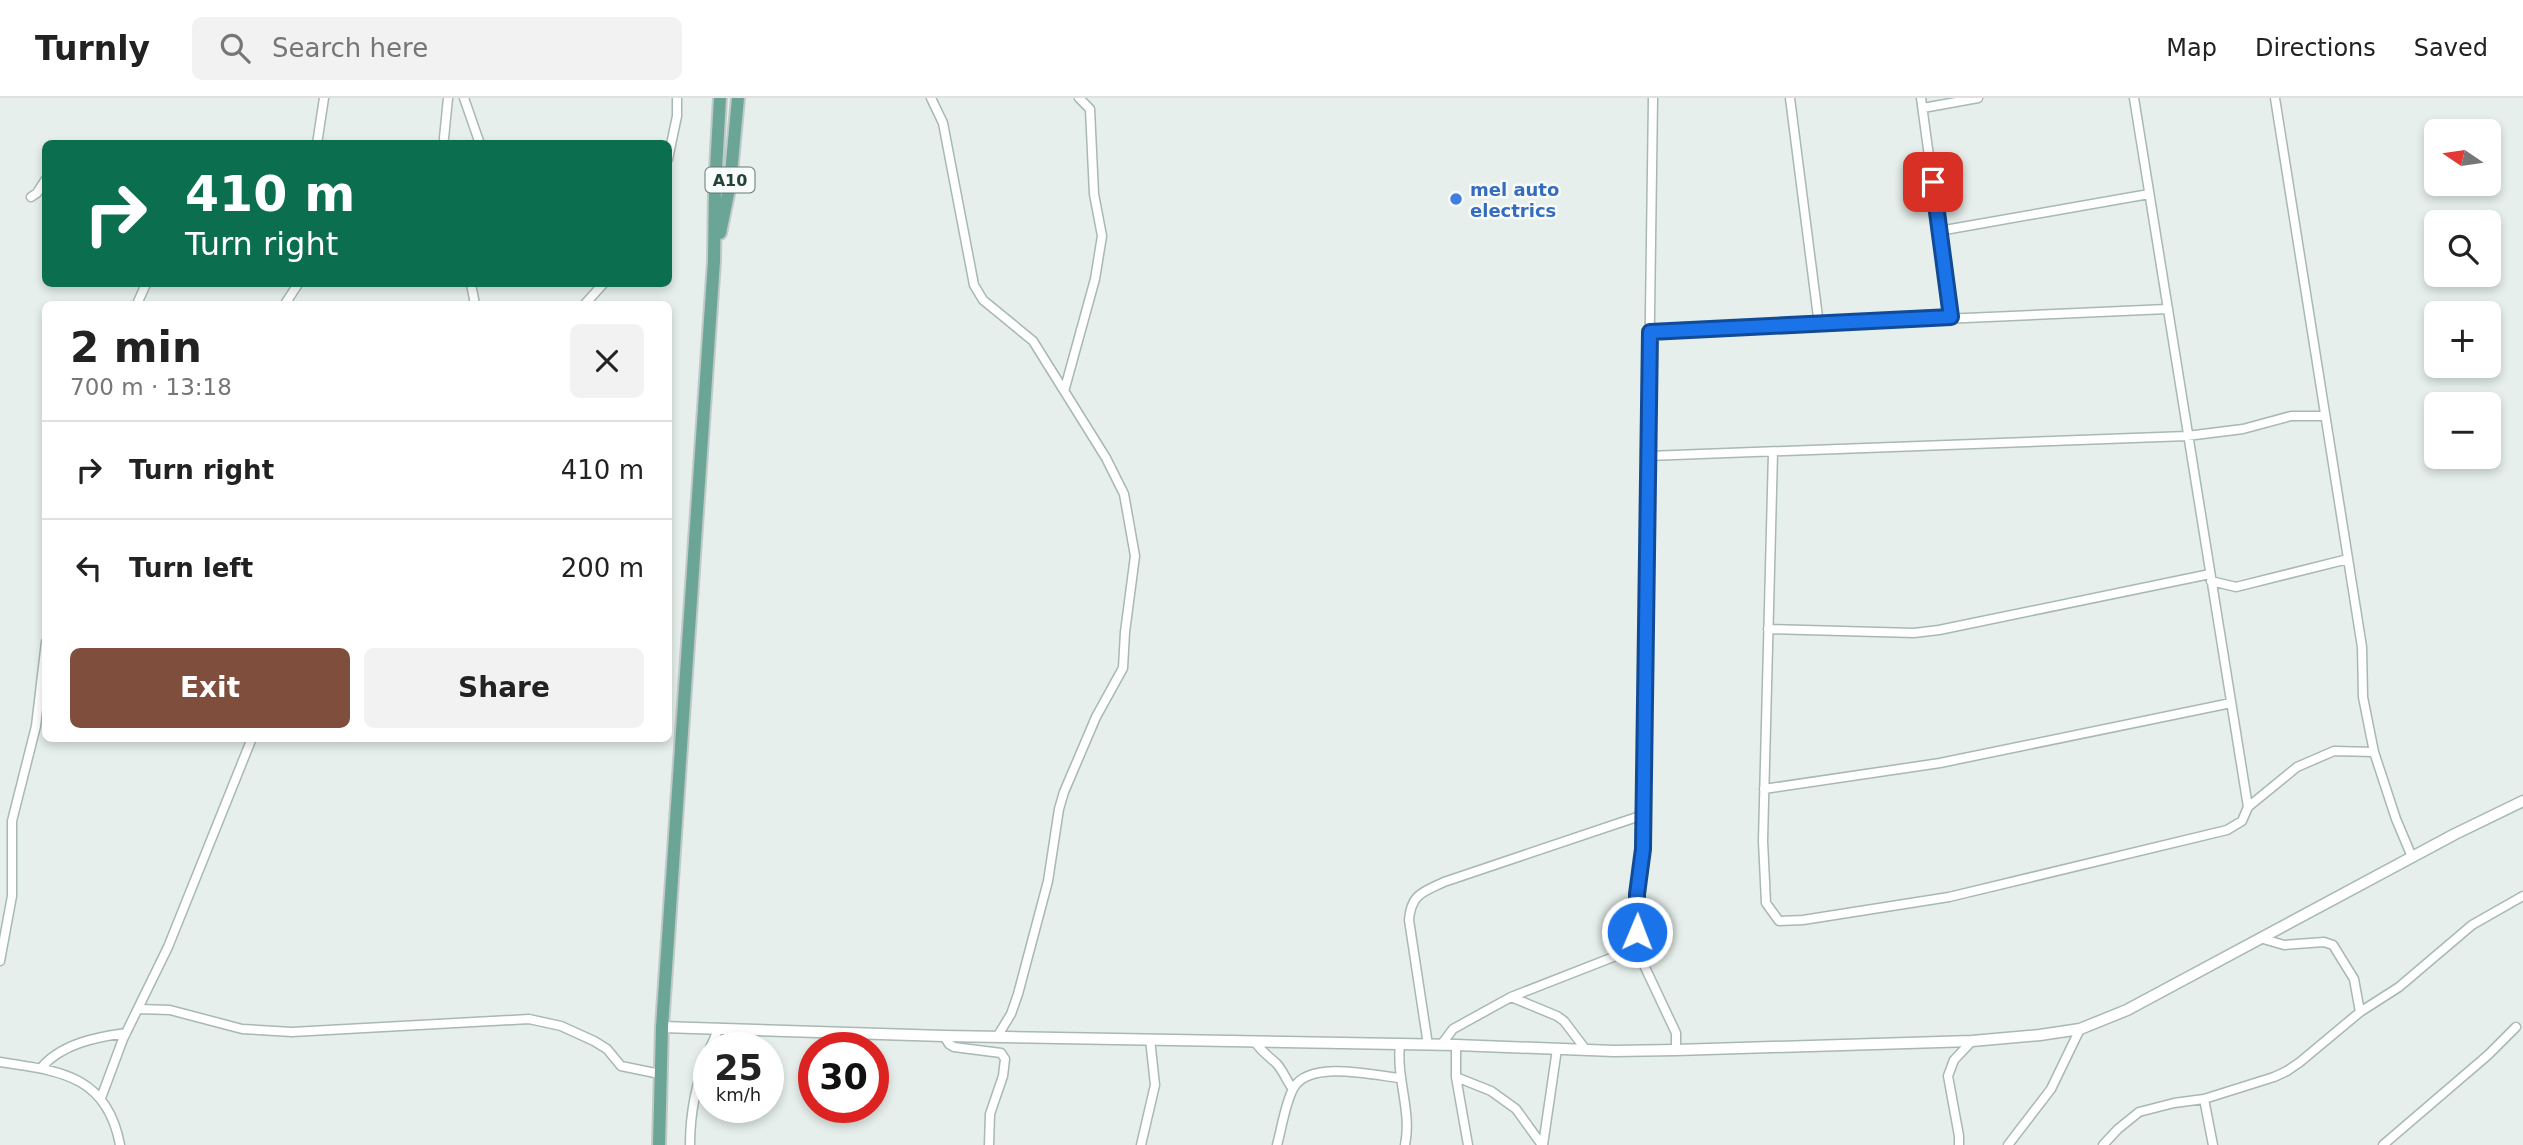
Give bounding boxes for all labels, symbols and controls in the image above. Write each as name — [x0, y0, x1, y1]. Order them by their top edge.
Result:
search box — [192, 17, 682, 80]
text: Turnly — [35, 29, 150, 68]
icon: search — [216, 29, 254, 67]
text: Search here — [272, 33, 428, 63]
text: Map — [2166, 34, 2217, 62]
text: Directions — [2255, 34, 2376, 62]
text: Saved — [2414, 34, 2488, 62]
north arrow — [2424, 119, 2501, 196]
map controls — [2424, 119, 2501, 469]
pin — [1903, 152, 1963, 212]
icon: arrive — [1914, 163, 1952, 201]
text: 410 m — [185, 166, 355, 223]
road number: A10 — [706, 167, 754, 192]
icon: right — [70, 168, 161, 259]
place label: mel auto electrics — [1470, 179, 1559, 221]
marker: mel auto electrics — [1448, 191, 1464, 207]
button: search — [2424, 210, 2501, 287]
text: Turn right — [185, 225, 338, 263]
button: + — [2424, 301, 2501, 378]
text: 2 min — [70, 323, 202, 372]
button: close — [570, 324, 644, 398]
text: 700 m · 13:18 — [70, 374, 232, 400]
button: − — [2424, 392, 2501, 469]
icon: right — [70, 451, 108, 489]
text: Turn right — [129, 455, 274, 485]
text: 410 m — [561, 455, 644, 485]
icon: left — [70, 549, 108, 587]
text: Turn left — [129, 553, 253, 583]
text: 200 m — [561, 553, 644, 583]
button: Exit — [70, 648, 350, 728]
button: Share — [364, 648, 644, 728]
position arrow — [1600, 895, 1674, 969]
speed limit sign: 30 — [798, 1032, 889, 1123]
text: 25 — [714, 1048, 763, 1088]
text: km/h — [716, 1084, 761, 1105]

